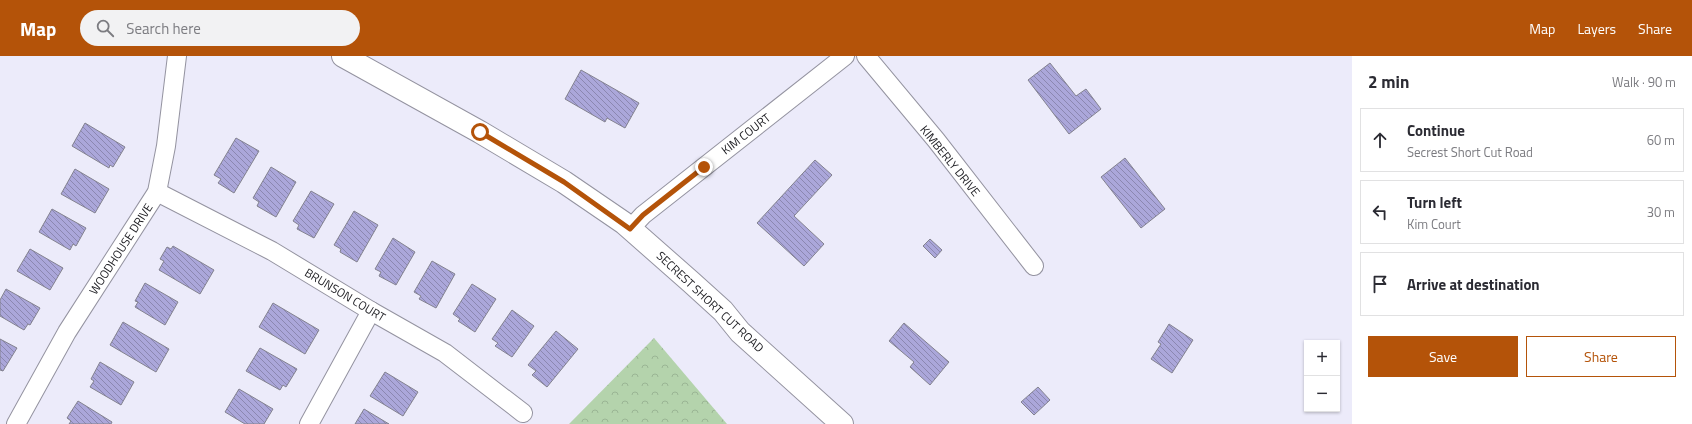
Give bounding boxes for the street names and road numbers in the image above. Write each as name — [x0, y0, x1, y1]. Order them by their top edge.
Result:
street label: KIM COURT — [717, 108, 775, 159]
street label: KIMBERLY DRIVE — [916, 121, 985, 201]
street label: WOODHOUSE DRIVE — [84, 199, 157, 298]
street label: SECREST SHORT CUT ROAD — [652, 247, 769, 357]
street label: BRUNSON COURT — [301, 263, 390, 327]

